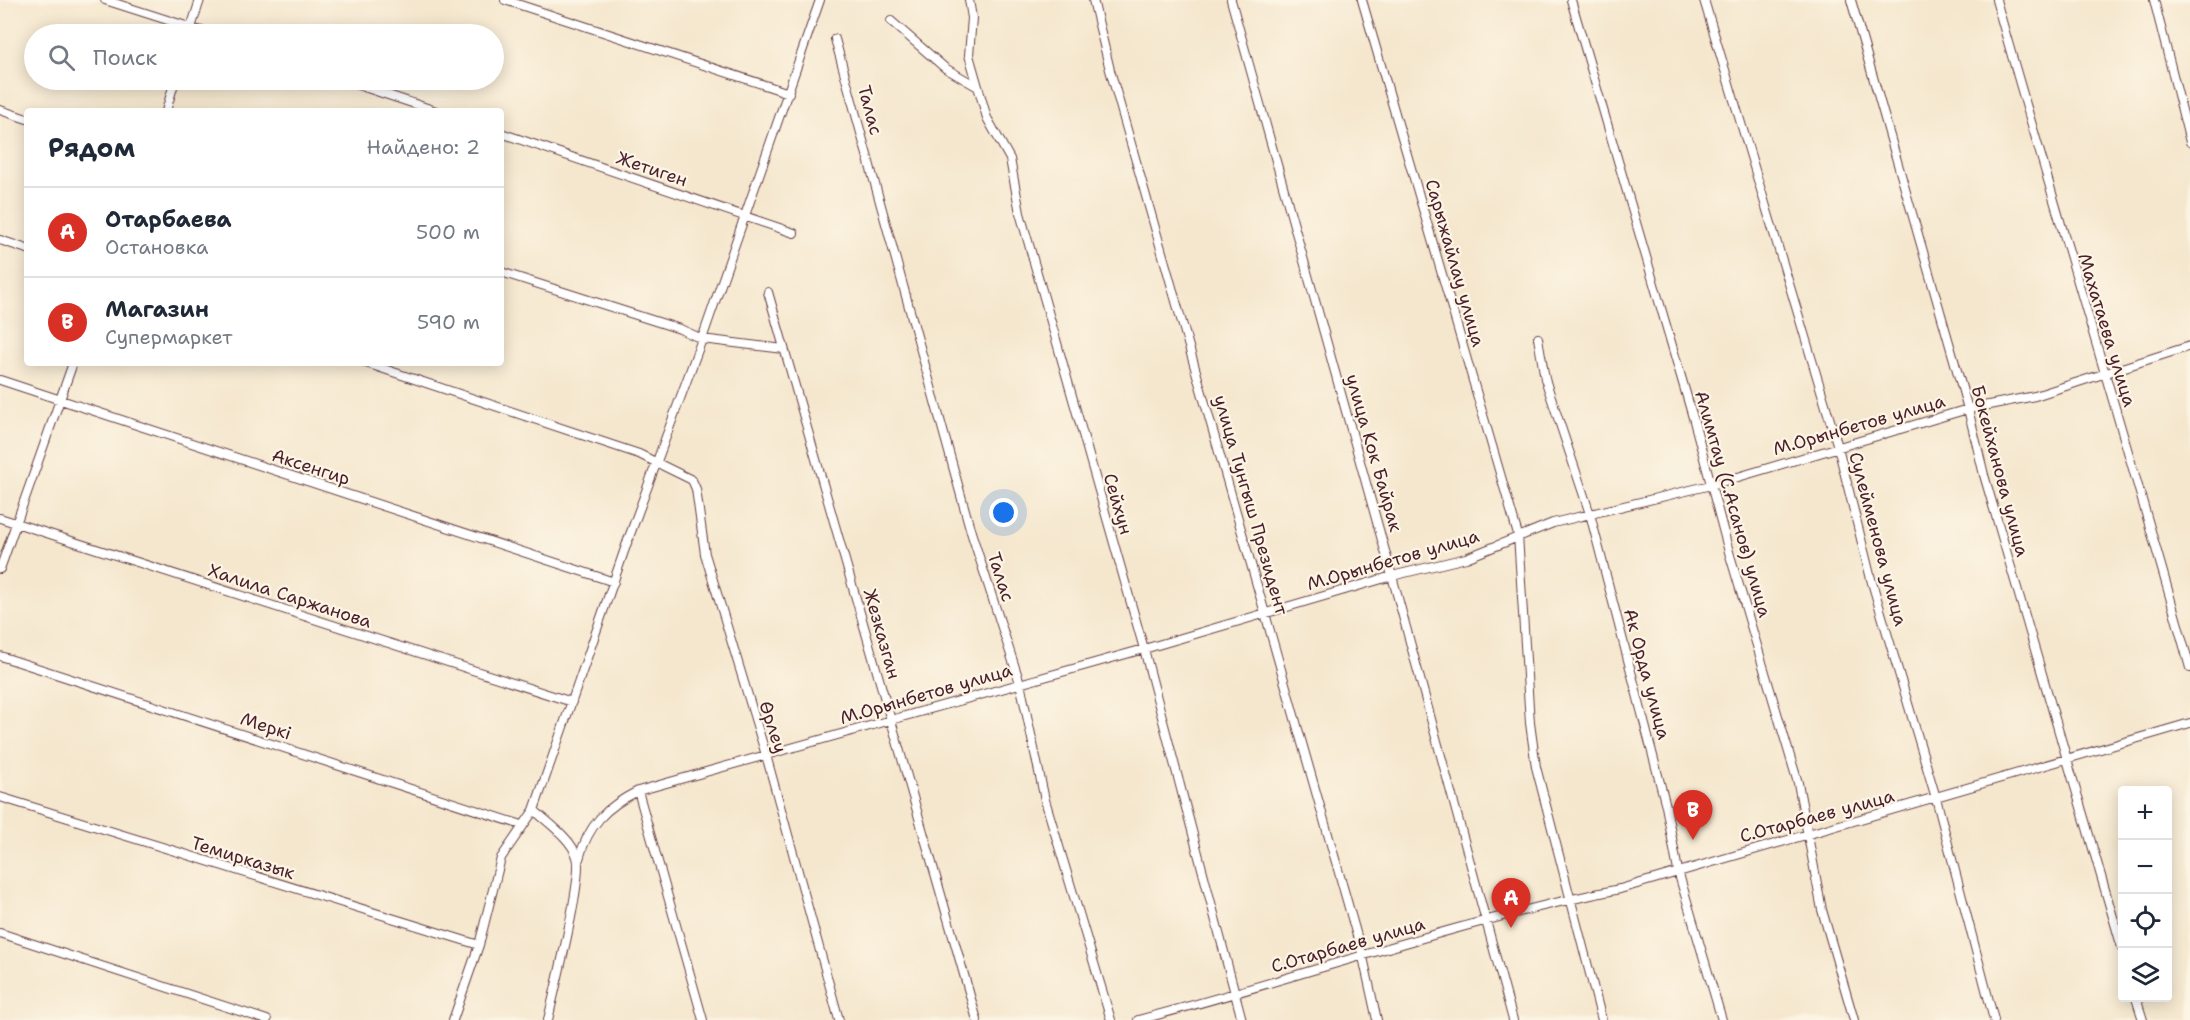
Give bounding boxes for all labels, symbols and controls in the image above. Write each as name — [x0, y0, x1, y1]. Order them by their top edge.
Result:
search box — [24, 24, 504, 90]
icon: search — [45, 41, 78, 74]
text: Поиск — [93, 43, 157, 72]
street label: Талас — [852, 83, 888, 137]
text: Рядом — [48, 130, 135, 165]
text: Найдено: 2 — [367, 134, 480, 160]
street label: Жетиген — [613, 146, 691, 192]
street label: Сарыжайлау улица — [1420, 176, 1490, 350]
text: Отарбаева — [105, 205, 232, 234]
text: A — [60, 219, 75, 245]
text: 500 m — [416, 219, 480, 245]
text: Остановка — [105, 234, 209, 260]
street label: Махатаева улица — [2072, 250, 2142, 410]
text: Магазин — [105, 295, 209, 324]
text: B — [61, 309, 74, 335]
text: 590 m — [417, 309, 480, 335]
text: Супермаркет — [105, 324, 232, 350]
street label: улица Кок Байрак — [1340, 371, 1408, 535]
street label: Бокейханова улица — [1966, 383, 2034, 559]
street label: Алимтау (С.Асанов) улица — [1689, 388, 1777, 620]
street label: М.Орынбетов улица — [1770, 389, 1948, 461]
street label: улица Тунгыш Президент — [1208, 392, 1294, 619]
street label: Аксенгир — [269, 443, 353, 491]
street label: Сулейменова улица — [1843, 449, 1913, 629]
street label: Сейхун — [1098, 471, 1138, 537]
your location — [989, 498, 1018, 527]
street label: М.Орынбетов улица — [1304, 524, 1482, 596]
street label: Талас — [982, 549, 1020, 605]
street label: Халила Саржанова — [205, 558, 375, 634]
street label: Жезказган — [858, 586, 906, 682]
street label: Ак Орда улица — [1618, 606, 1676, 742]
street label: М.Орынбетов улица — [837, 658, 1015, 730]
street label: Өрлеу — [753, 698, 793, 756]
street label: Меркі — [237, 707, 295, 745]
street label: С.Отарбаев улица — [1737, 784, 1897, 848]
map controls — [2118, 786, 2172, 1002]
button: + — [2118, 786, 2172, 840]
pin: B — [1674, 790, 1712, 840]
street label: Темирказык — [188, 831, 298, 885]
button: − — [2118, 840, 2172, 894]
pin: A — [1492, 878, 1530, 928]
button: locate — [2118, 894, 2172, 948]
street label: С.Отарбаев улица — [1268, 912, 1428, 978]
button: layers — [2118, 948, 2172, 1002]

